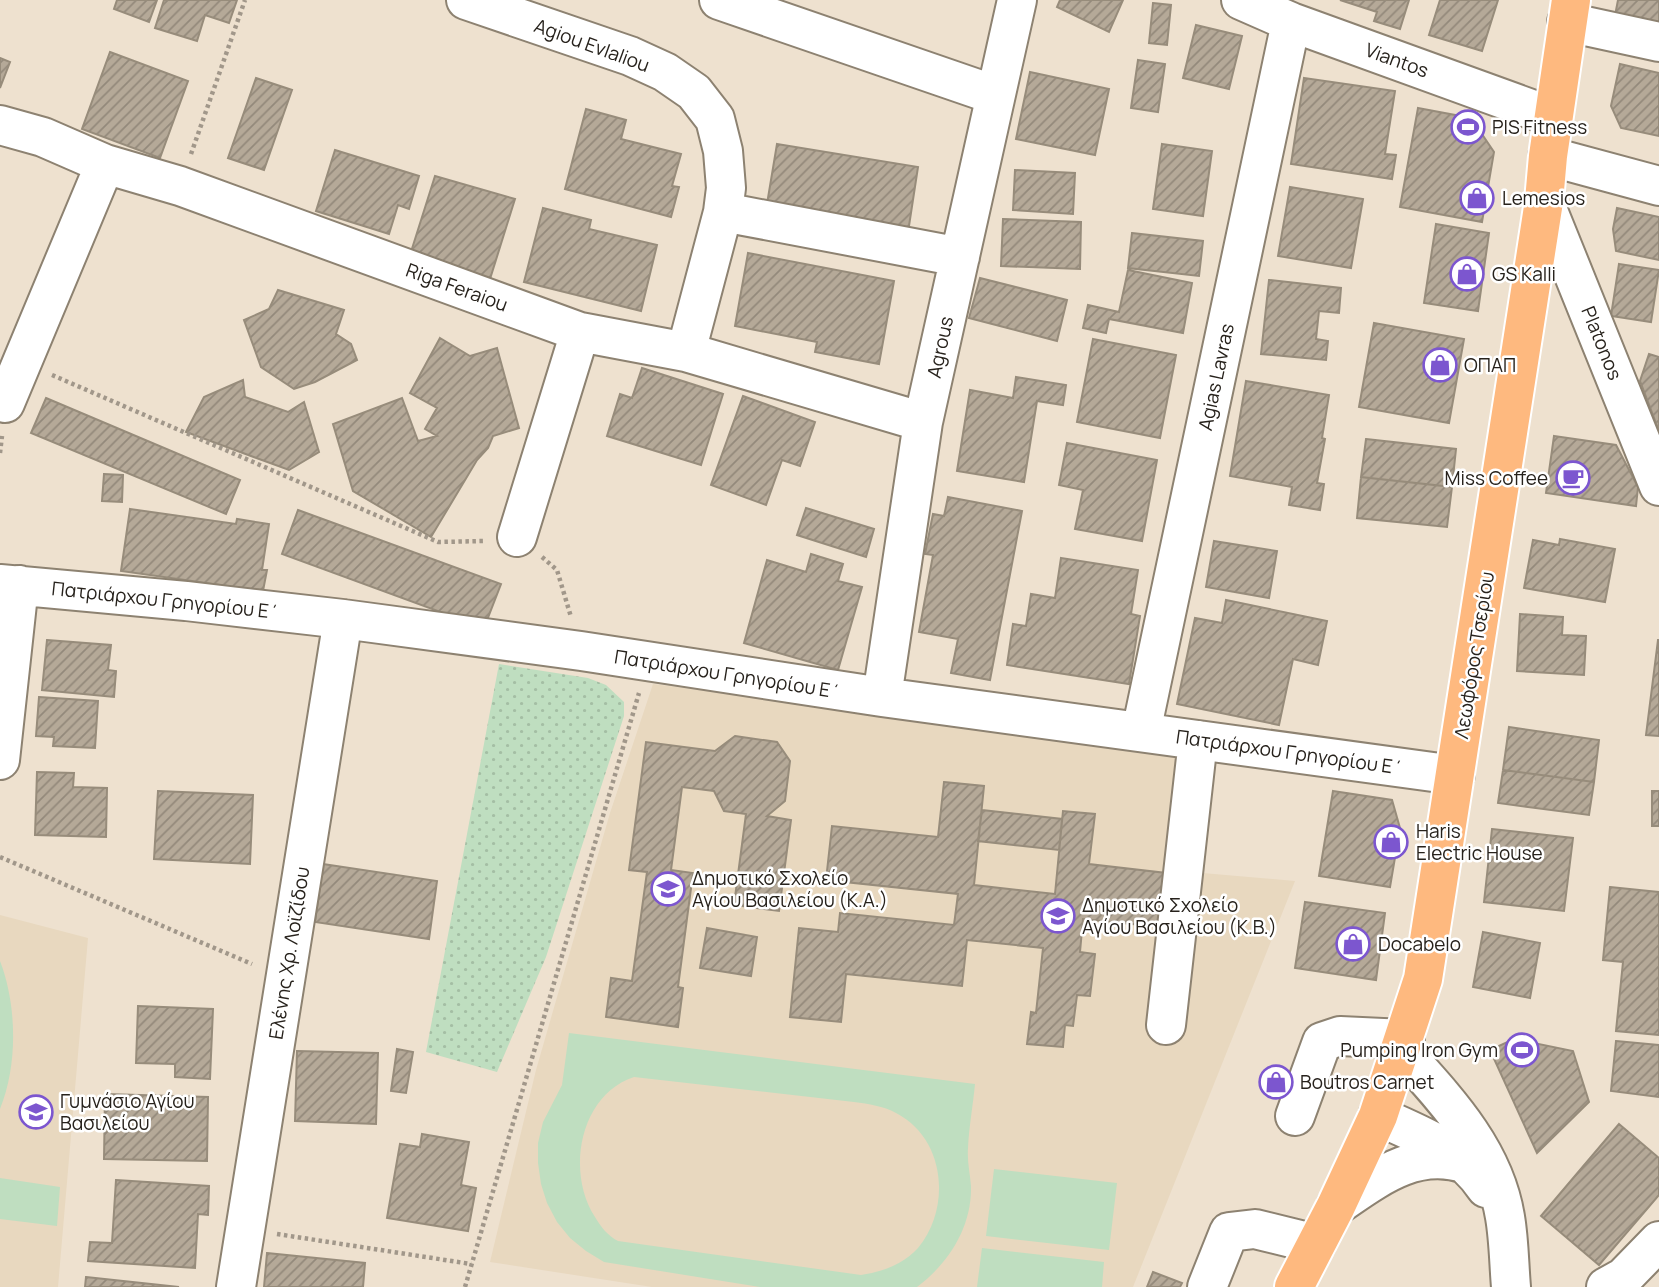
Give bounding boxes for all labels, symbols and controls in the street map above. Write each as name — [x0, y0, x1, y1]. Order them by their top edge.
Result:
street label: Agiou Evlaliou — [531, 12, 653, 78]
street label: Viantos — [1362, 37, 1432, 83]
sports icon: PIS Fitness — [1449, 108, 1487, 146]
place label: PIS Fitness — [1492, 114, 1587, 140]
shop icon: Lemesios — [1458, 179, 1496, 217]
place label: Lemesios — [1502, 185, 1585, 211]
shop icon: GS Kalli — [1448, 255, 1486, 293]
street label: Riga Feraiou — [403, 257, 511, 317]
place label: GS Kalli — [1492, 261, 1556, 287]
street label: Platonos — [1575, 302, 1629, 384]
street label: Agrous — [921, 314, 959, 380]
street label: Agias Lavras — [1192, 321, 1240, 433]
shop icon: ΟΠΑΠ — [1421, 346, 1459, 384]
place label: ΟΠΑΠ — [1464, 352, 1516, 378]
cafe icon: Miss Coffee — [1554, 459, 1592, 497]
place label: Miss Coffee — [1445, 465, 1548, 491]
street label: Λεωφόρος Τσερίου — [1448, 570, 1500, 740]
street label: Πατριάρχου Γρηγορίου Ε΄ — [50, 575, 282, 625]
street label: Πατριάρχου Γρηγορίου Ε΄ — [613, 643, 843, 705]
street label: Πατριάρχου Γρηγορίου Ε΄ — [1174, 723, 1406, 781]
place label: Haris Electric House — [1416, 818, 1543, 866]
shop icon: Haris Electric House — [1372, 823, 1410, 861]
street label: Ελένης Χρ. Λοϊζίδου — [263, 865, 315, 1041]
place label: Δημοτικό Σχολείο Αγίου Βασιλείου (Κ.Α.) — [692, 865, 888, 913]
school or university icon: Δημοτικό Σχολείο Αγίου Βασιλείου (Κ.Α.) — [649, 870, 687, 908]
place label: Δημοτικό Σχολείο Αγίου Βασιλείου (Κ.Β.) — [1082, 892, 1277, 940]
school or university icon: Δημοτικό Σχολείο Αγίου Βασιλείου (Κ.Β.) — [1039, 897, 1077, 935]
shop icon: Docabelo — [1334, 925, 1372, 963]
place label: Docabelo — [1378, 931, 1461, 957]
sports icon: Pumping Iron Gym — [1503, 1031, 1541, 1069]
place label: Pumping Iron Gym — [1340, 1037, 1498, 1063]
shop icon: Boutros Carnet — [1257, 1063, 1295, 1101]
place label: Boutros Carnet — [1300, 1069, 1434, 1095]
place label: Γυμνάσιο Αγίου Βασιλείου — [60, 1088, 195, 1136]
school or university icon: Γυμνάσιο Αγίου Βασιλείου — [17, 1093, 55, 1131]

